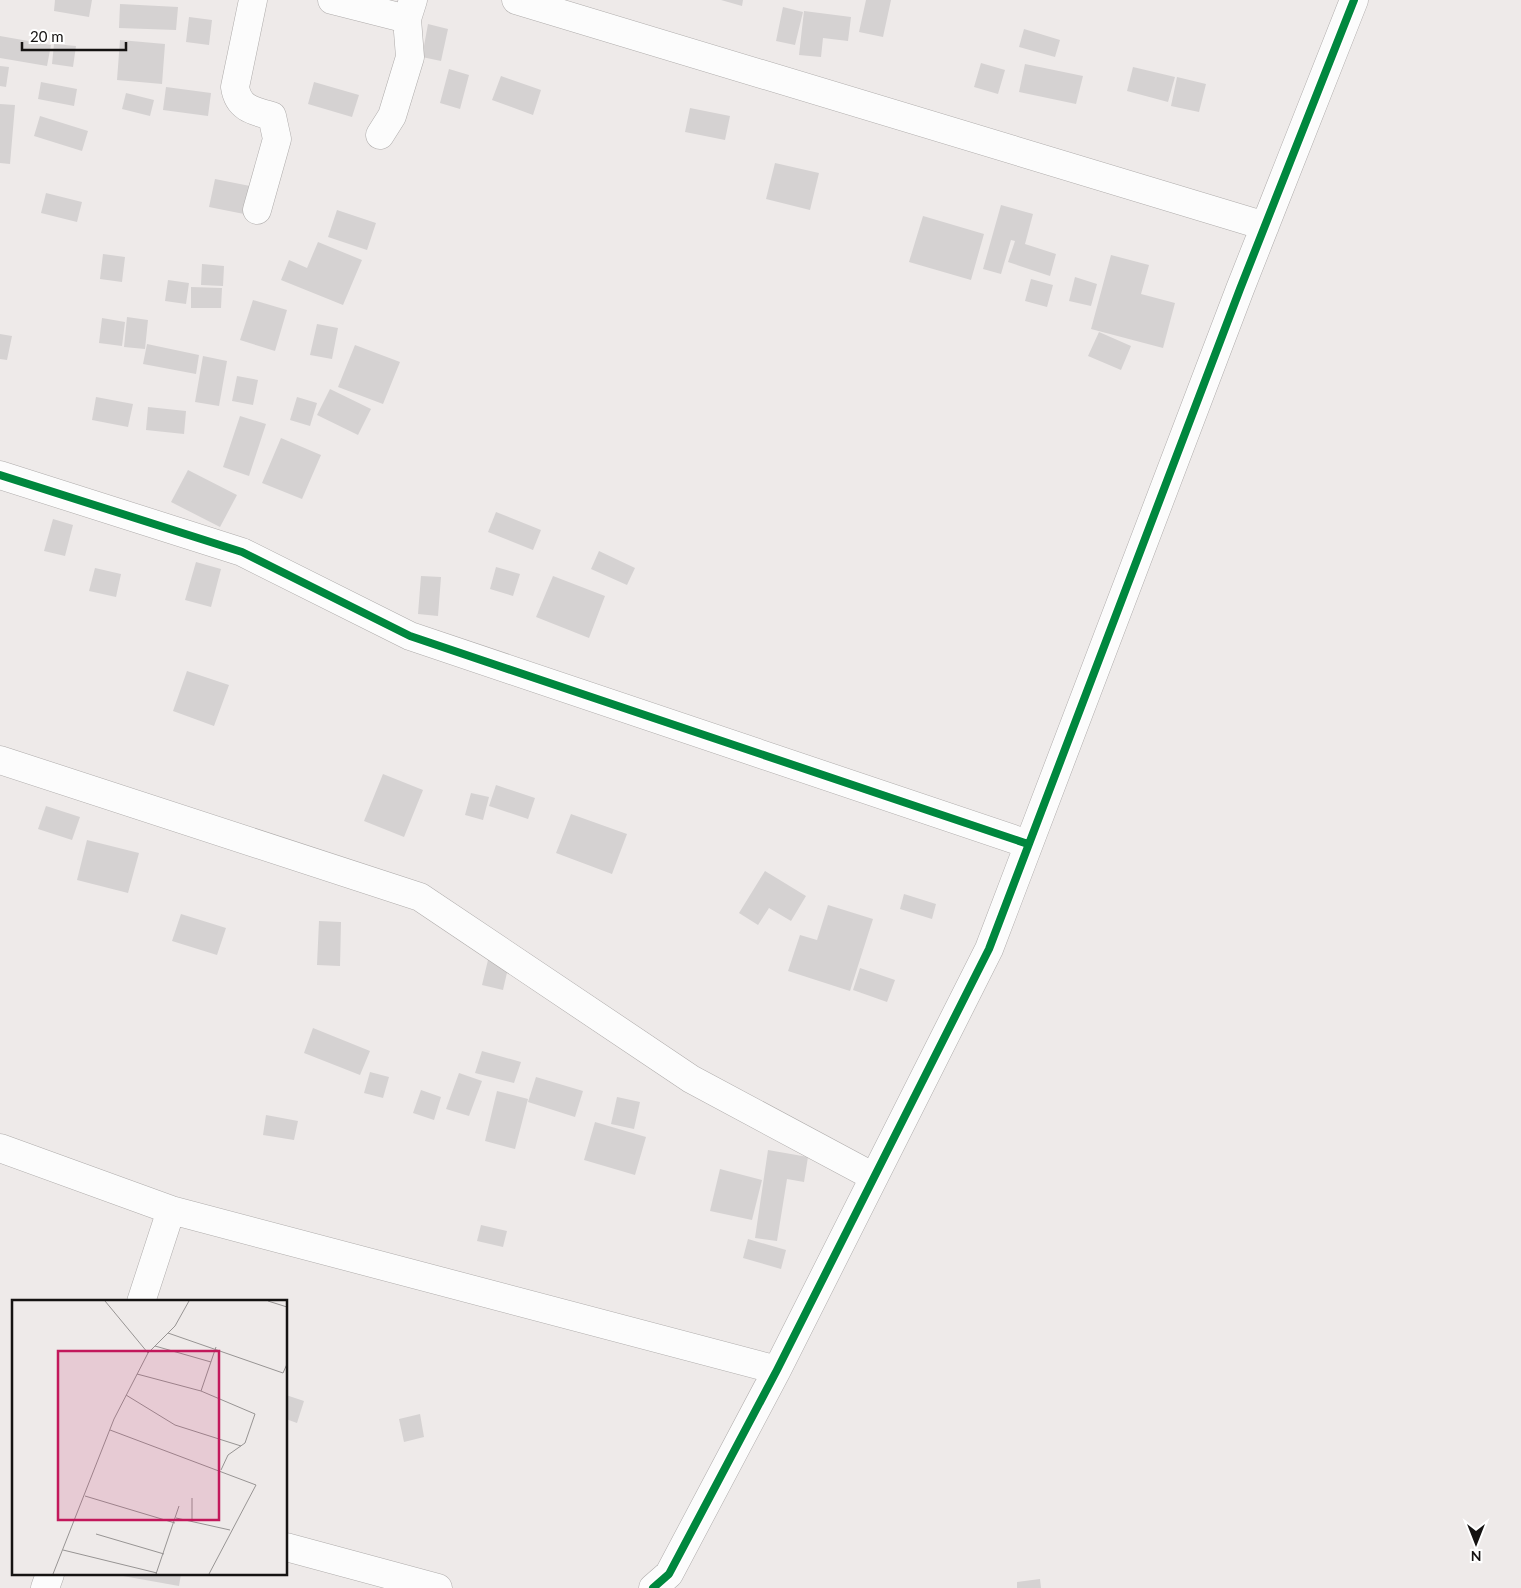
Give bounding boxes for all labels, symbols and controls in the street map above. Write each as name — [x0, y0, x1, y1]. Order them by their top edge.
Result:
scale bar — [22, 20, 126, 52]
text: 20 m — [30, 27, 64, 45]
inset map — [12, 1300, 288, 1576]
north arrow — [1451, 1518, 1501, 1568]
text: N — [1471, 1548, 1481, 1565]

